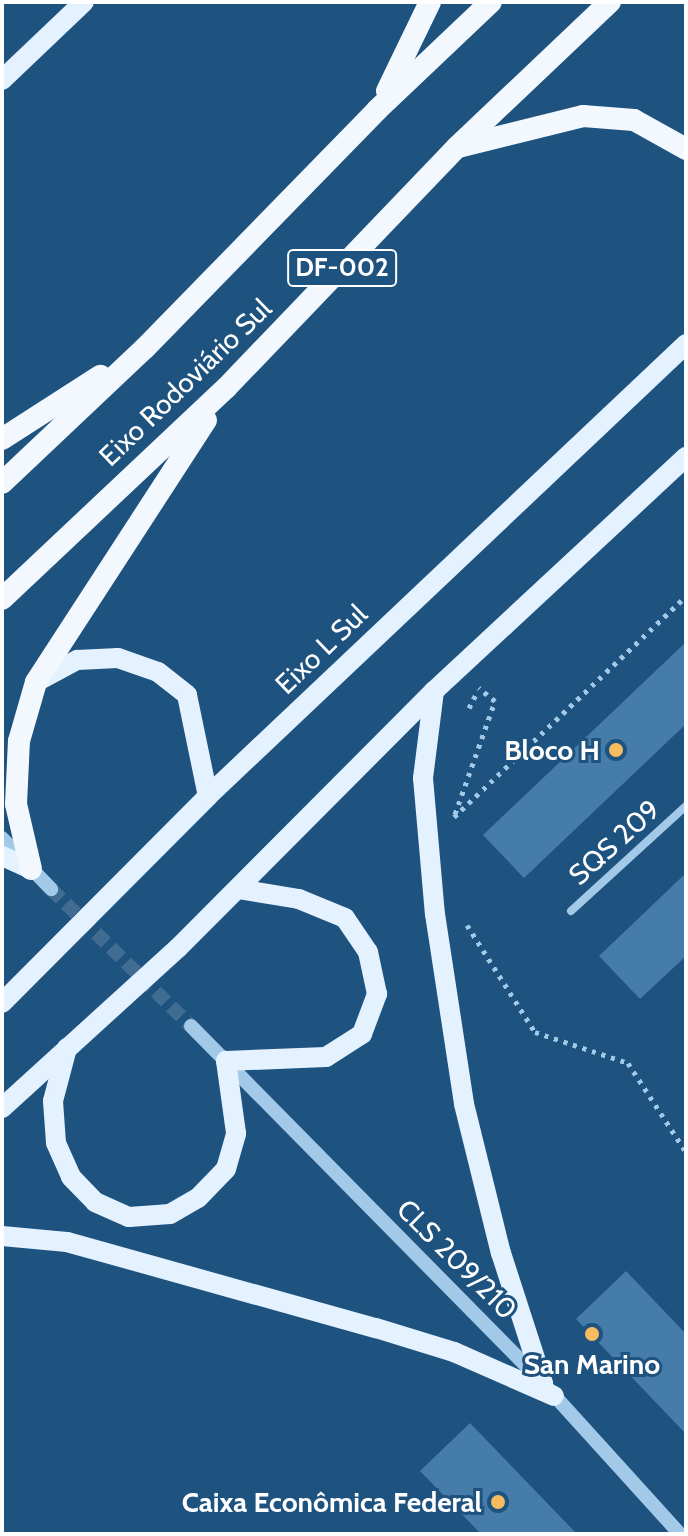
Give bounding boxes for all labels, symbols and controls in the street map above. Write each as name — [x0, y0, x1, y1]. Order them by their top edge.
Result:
road number: DF-002 — [286, 246, 398, 290]
street label: Eixo Rodoviário Sul — [92, 291, 278, 473]
street label: Eixo L Sul — [268, 597, 374, 701]
place label: Bloco H — [504, 733, 600, 767]
marker: Bloco H — [607, 741, 625, 759]
street label: SQS 209 — [562, 792, 666, 892]
street label: CLS 209/210 — [390, 1192, 524, 1326]
marker: San Marino — [583, 1325, 601, 1343]
place label: San Marino — [524, 1347, 660, 1381]
place label: Caixa Econômica Federal — [182, 1485, 482, 1519]
marker: Caixa Econômica Federal — [489, 1493, 507, 1511]

